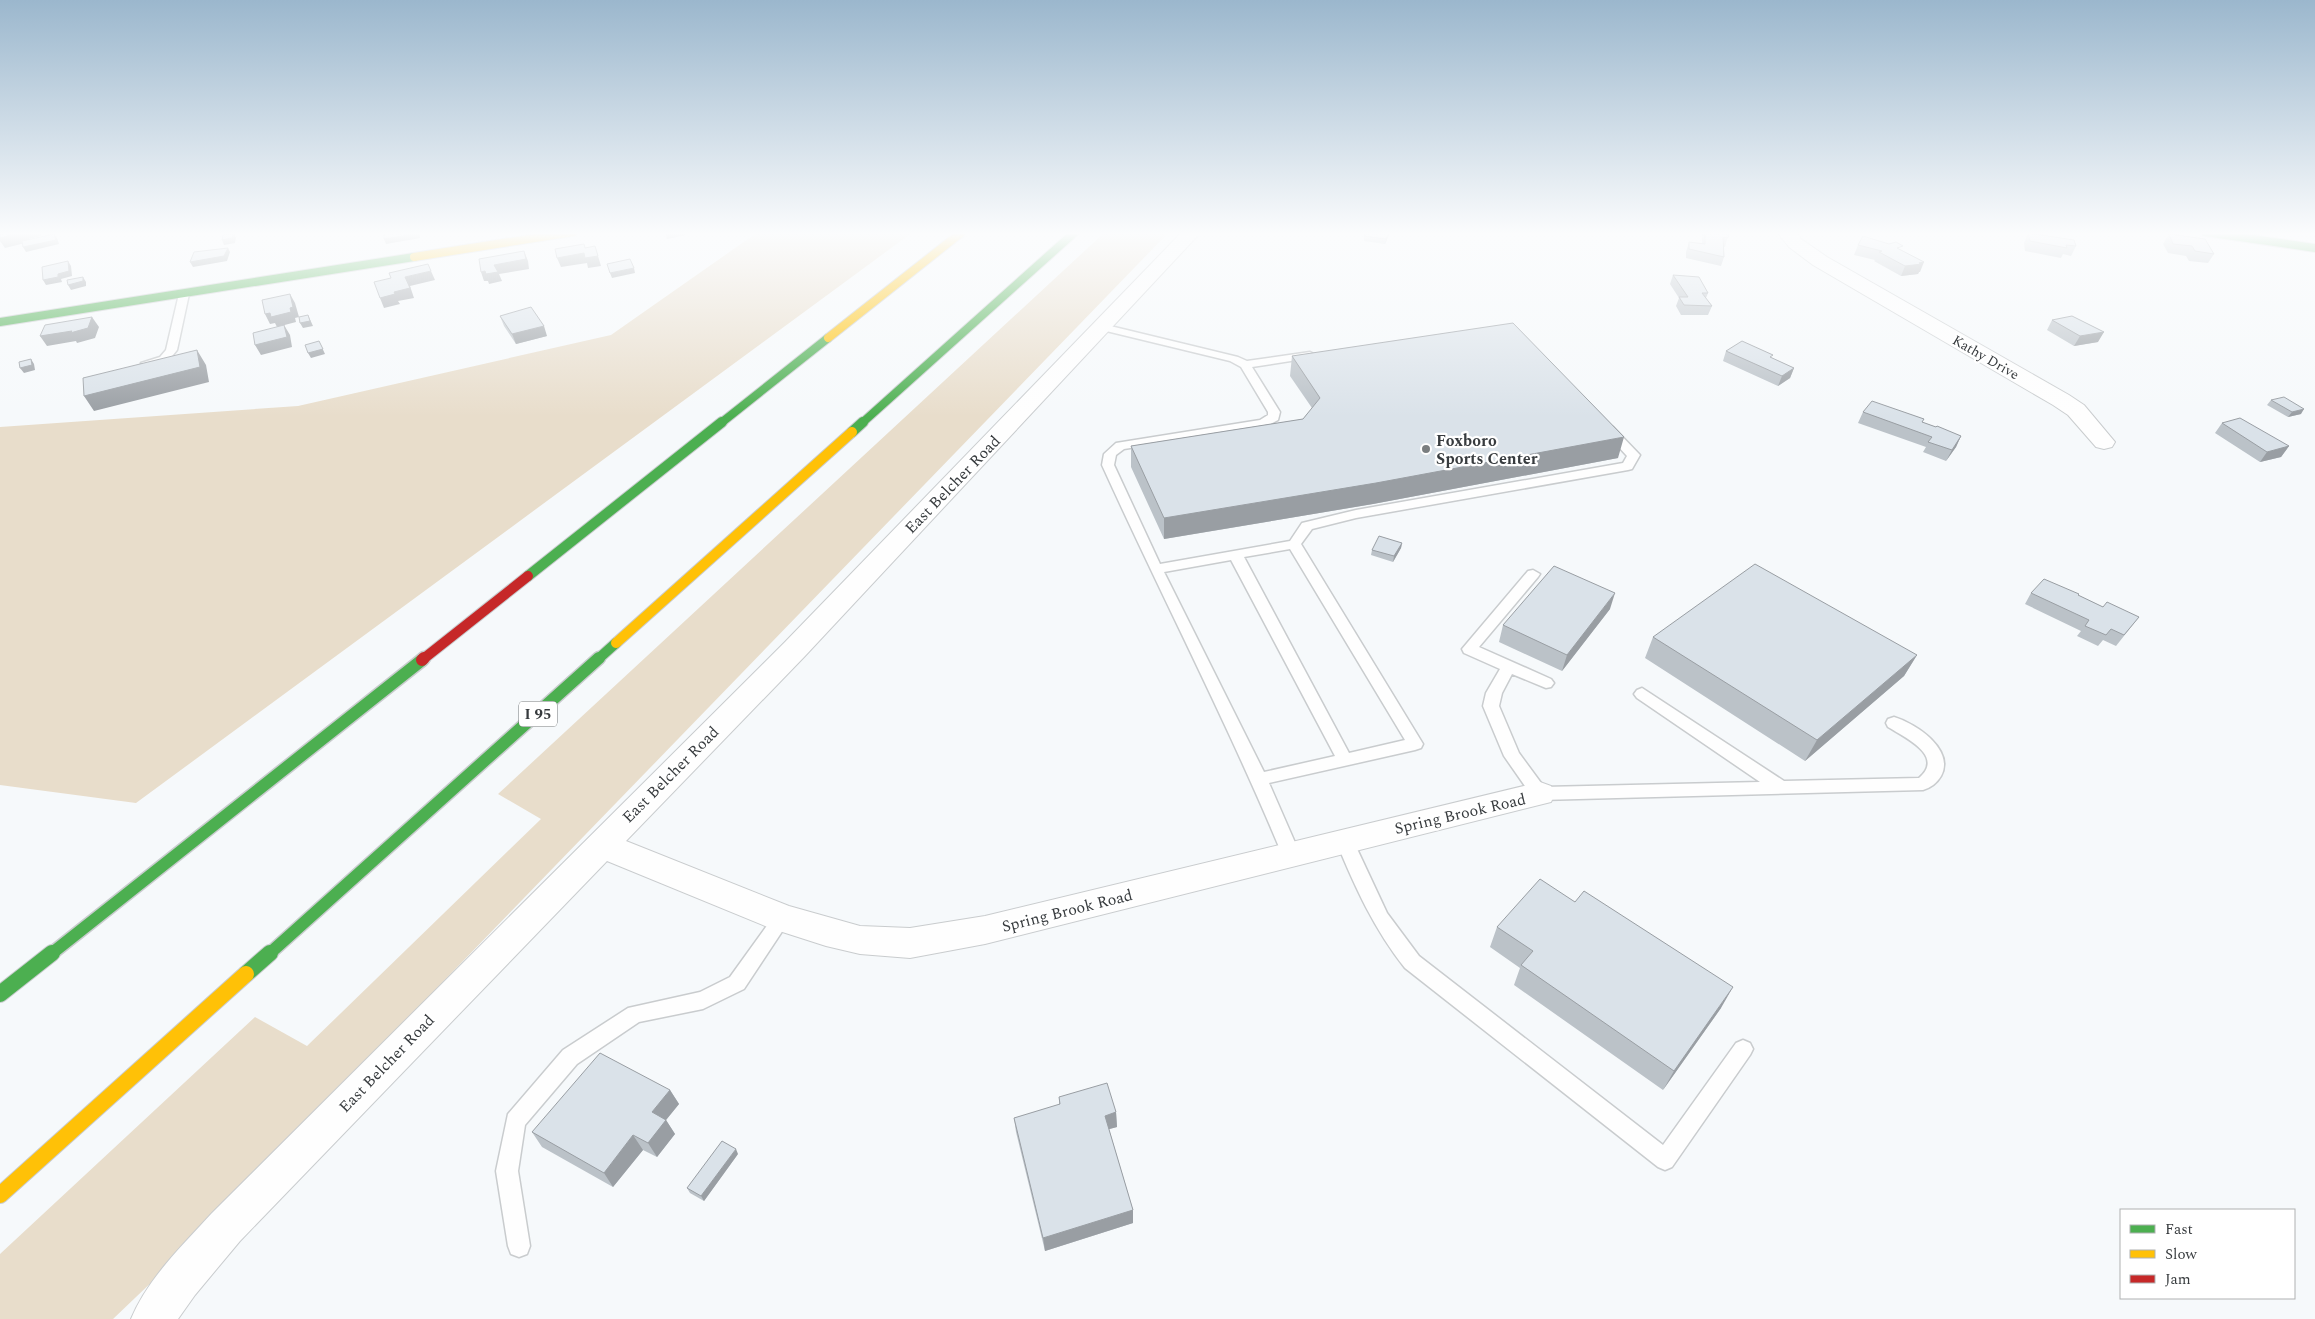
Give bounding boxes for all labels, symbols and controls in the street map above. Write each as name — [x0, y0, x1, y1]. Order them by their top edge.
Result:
street label: Kathy Drive — [1948, 330, 2023, 385]
place label: Foxboro Sports Center — [1436, 429, 1538, 471]
street label: East Belcher Road — [899, 430, 1006, 539]
marker: Foxboro Sports Center — [1420, 443, 1432, 455]
road number: I 95 — [519, 702, 557, 726]
street label: East Belcher Road — [617, 721, 725, 829]
street label: Spring Brook Road — [1392, 787, 1528, 841]
street label: Spring Brook Road — [999, 883, 1135, 939]
street label: East Belcher Road — [333, 1009, 440, 1118]
legend — [2120, 1209, 2295, 1299]
text: Fast — [2165, 1218, 2193, 1241]
text: Slow — [2165, 1243, 2197, 1266]
text: Jam — [2165, 1268, 2191, 1291]

